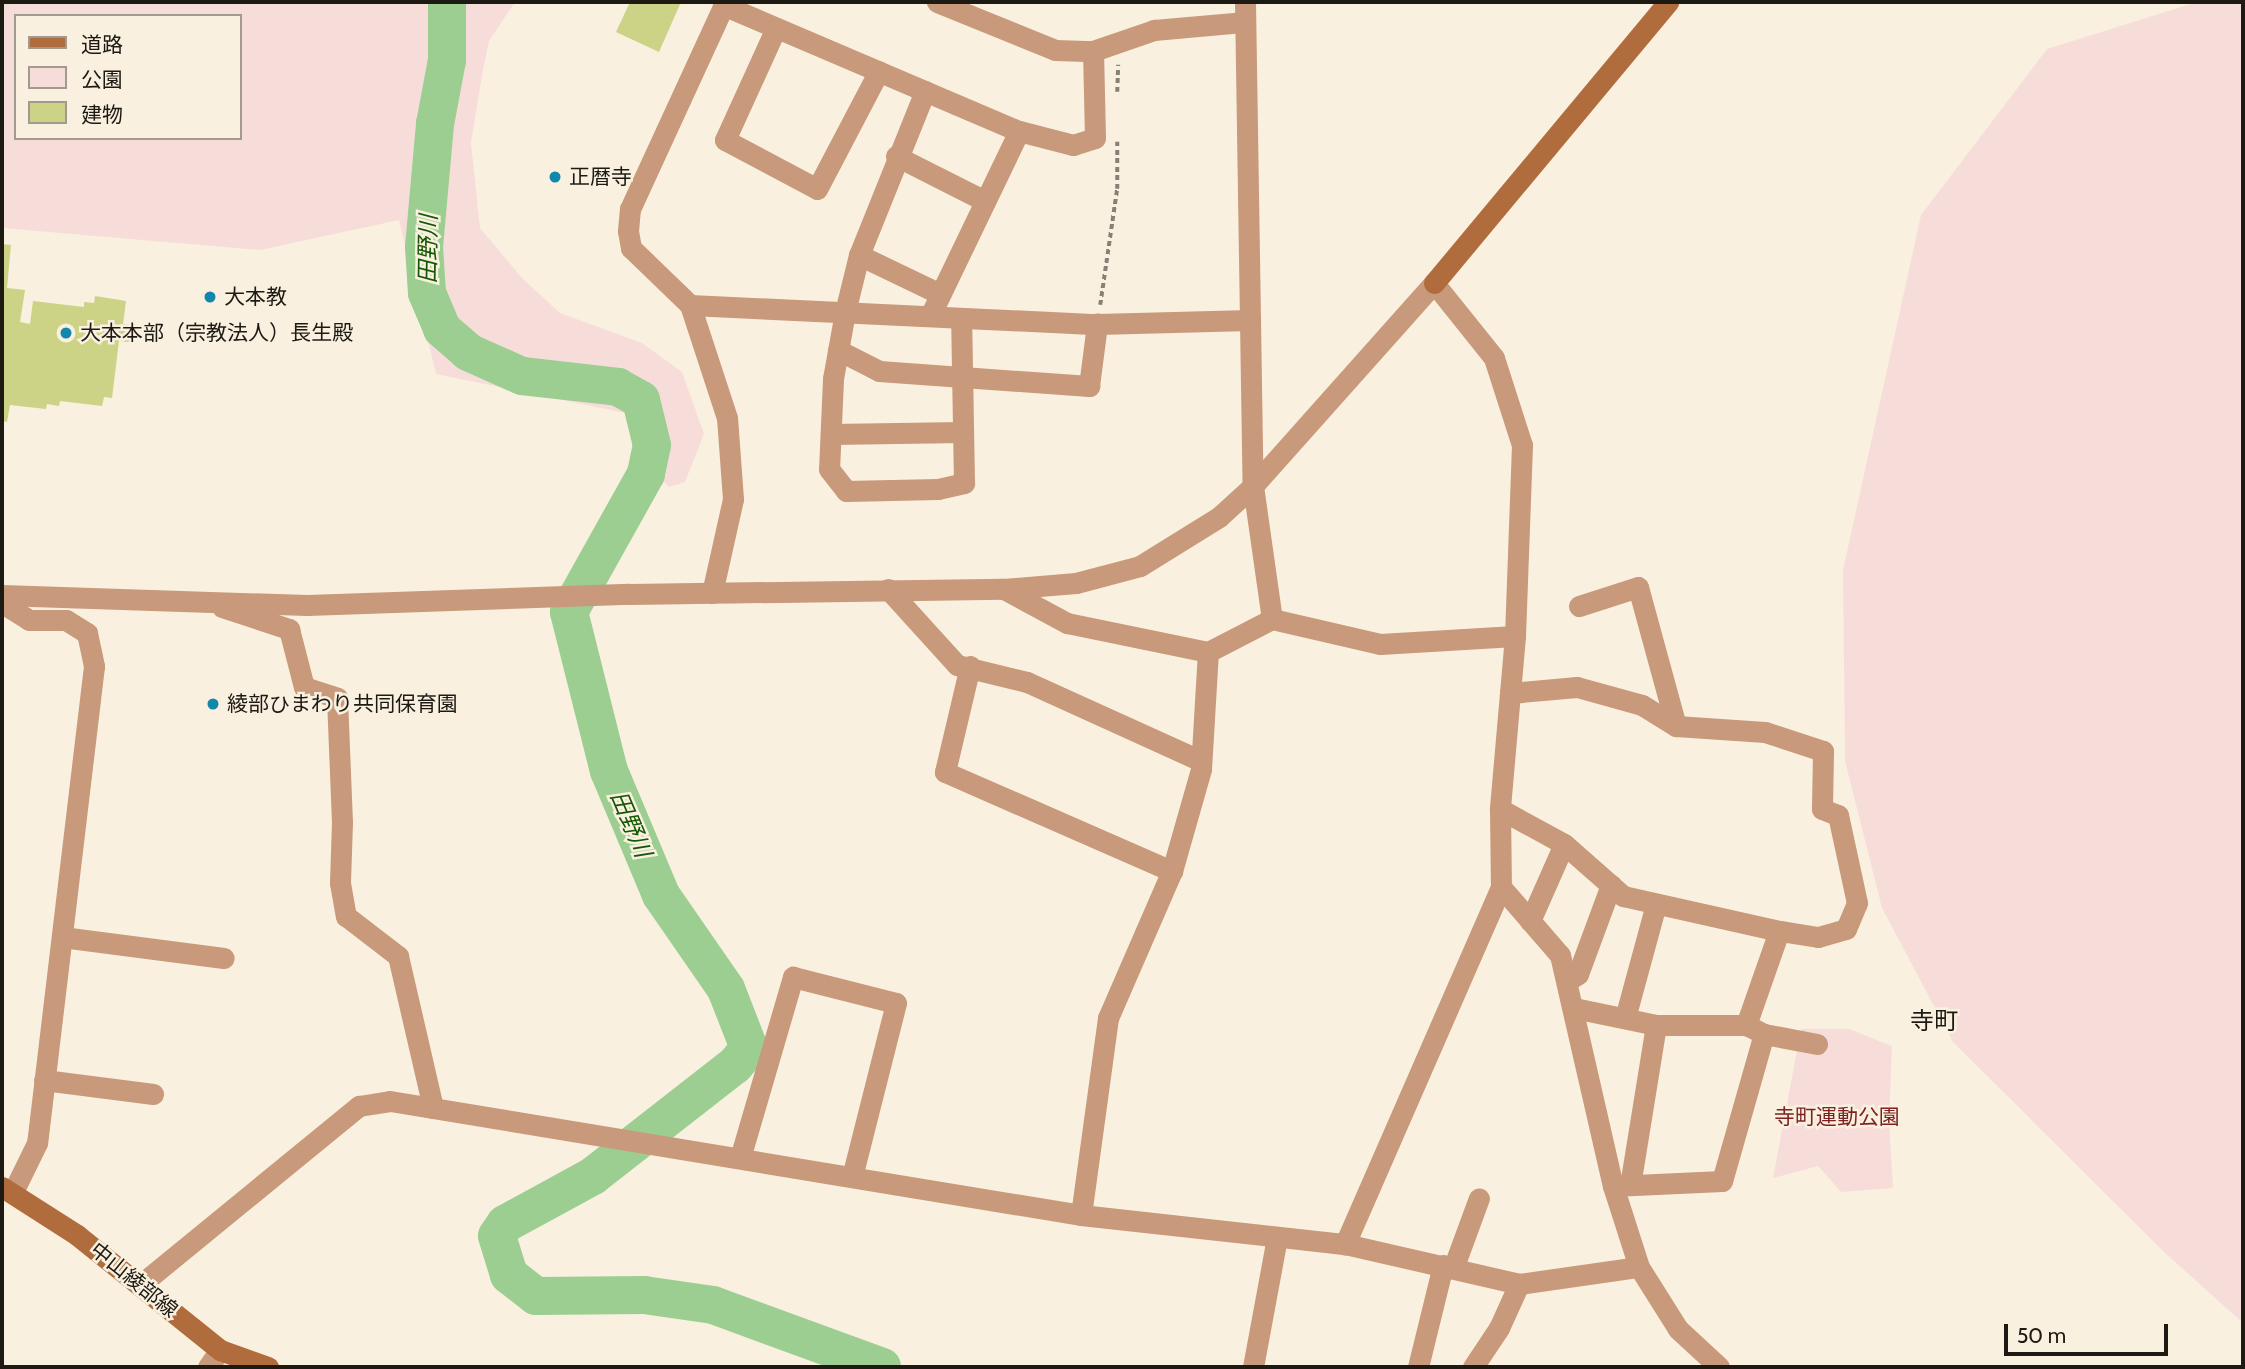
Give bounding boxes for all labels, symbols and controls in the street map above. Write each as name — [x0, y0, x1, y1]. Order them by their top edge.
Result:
legend — [14, 14, 242, 140]
text: 道路 — [81, 32, 123, 57]
text: 公園 — [81, 67, 123, 92]
text: 建物 — [81, 102, 123, 127]
place label: 正暦寺 — [569, 164, 632, 190]
marker: 正暦寺 — [547, 169, 563, 185]
water label: 田野川 — [414, 214, 442, 284]
place label: 大本教 — [224, 284, 287, 310]
marker: 大本教 — [202, 289, 218, 305]
place label: 大本本部（宗教法人）長生殿 — [80, 320, 353, 346]
marker: 大本本部（宗教法人）長生殿 — [58, 325, 74, 341]
place label: 綾部ひまわり共同保育園 — [227, 691, 458, 717]
marker: 綾部ひまわり共同保育園 — [205, 696, 221, 712]
water label: 田野川 — [605, 787, 657, 861]
district label: 寺町 — [1910, 1007, 1958, 1035]
park label: 寺町運動公園 — [1774, 1104, 1900, 1130]
street label: 中山綾部線 — [85, 1237, 183, 1323]
scale bar — [2007, 1310, 2172, 1354]
text: 50 m — [2017, 1323, 2066, 1348]

